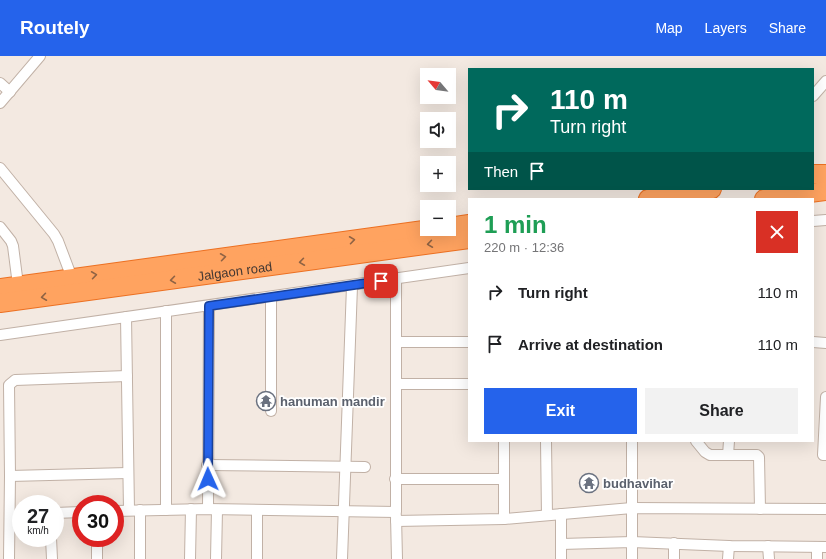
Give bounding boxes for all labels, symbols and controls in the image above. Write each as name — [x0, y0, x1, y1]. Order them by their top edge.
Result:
text: Routely — [20, 17, 90, 38]
text: Map — [655, 20, 683, 36]
text: Layers — [705, 20, 747, 36]
text: Share — [769, 20, 806, 36]
north arrow — [420, 68, 456, 104]
map controls — [420, 68, 456, 236]
icon: right — [484, 84, 536, 136]
text: 110 m — [550, 84, 628, 115]
button: sound — [420, 112, 456, 148]
text: Turn right — [550, 117, 626, 137]
button: + — [420, 156, 456, 192]
icon: arrive — [526, 160, 548, 182]
text: Then — [484, 163, 518, 180]
button: − — [420, 200, 456, 236]
text: 1 min — [484, 211, 547, 238]
button: close — [756, 211, 798, 253]
one-way arrow — [349, 236, 355, 245]
one-way arrow — [427, 239, 433, 248]
text: 220 m · 12:36 — [484, 240, 564, 255]
one-way arrow — [220, 253, 226, 262]
one-way arrow — [299, 257, 305, 266]
street label: Jalgaon road — [197, 259, 273, 284]
pin — [364, 264, 398, 298]
icon: arrive — [370, 270, 392, 292]
one-way arrow — [91, 271, 97, 280]
one-way arrow — [170, 275, 176, 284]
icon: right — [484, 281, 506, 303]
text: Turn right — [518, 284, 588, 301]
text: 110 m — [757, 284, 798, 301]
one-way arrow — [41, 292, 47, 301]
icon: arrive — [484, 333, 506, 355]
text: Arrive at destination — [518, 336, 663, 353]
text: 110 m — [757, 336, 798, 353]
button: Exit — [484, 388, 637, 434]
button: Share — [645, 388, 798, 434]
temple icon: hanuman mandir — [255, 390, 277, 412]
place label: hanuman mandir — [280, 394, 385, 409]
position arrow — [187, 458, 229, 500]
temple icon: budhavihar — [578, 472, 600, 494]
place label: budhavihar — [603, 476, 673, 491]
speed limit sign: 30 — [72, 495, 124, 547]
text: 27 — [27, 505, 49, 527]
text: km/h — [27, 525, 49, 536]

